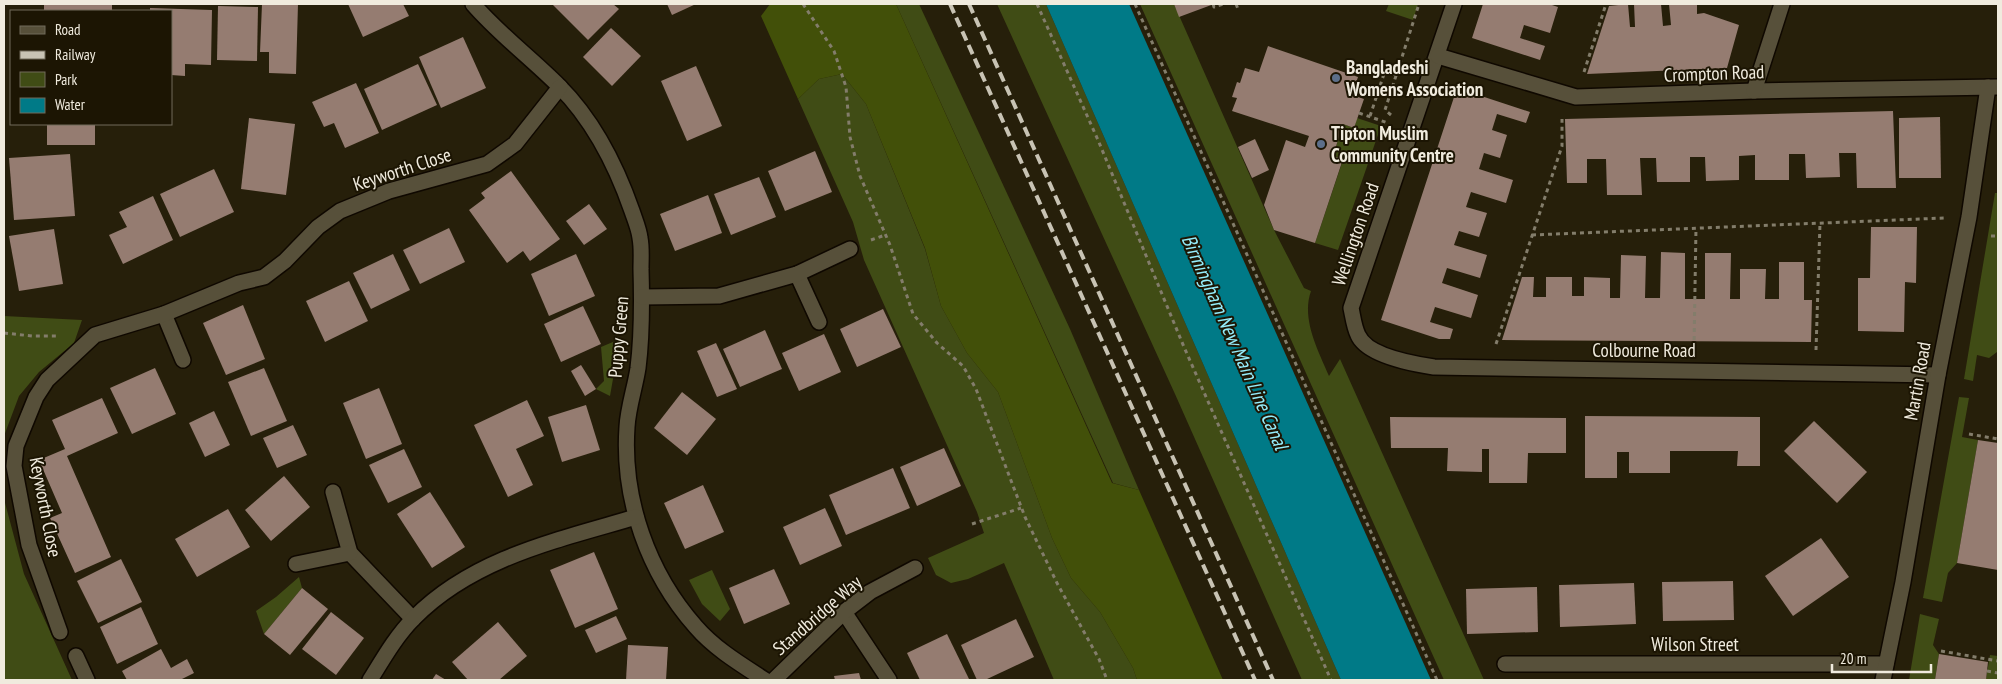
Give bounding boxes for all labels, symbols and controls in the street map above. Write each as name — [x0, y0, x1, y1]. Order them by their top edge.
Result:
legend — [10, 10, 172, 125]
text: Road — [55, 20, 81, 39]
text: Railway — [55, 45, 96, 64]
place label: Bangladeshi Womens Association — [1345, 55, 1483, 101]
street label: Crompton Road — [1663, 59, 1765, 87]
text: Park — [55, 70, 77, 89]
marker: Bangladeshi Womens Association — [1330, 72, 1342, 84]
text: Water — [55, 95, 86, 114]
place label: Tipton Muslim Community Centre — [1331, 121, 1454, 167]
marker: Tipton Muslim Community Centre — [1315, 138, 1327, 150]
street label: Keyworth Close — [350, 142, 454, 196]
street label: Wellington Road — [1326, 179, 1384, 289]
water label: Birmingham New Main Line Canal — [1176, 230, 1295, 456]
street label: Puppy Green — [602, 295, 634, 379]
street label: Colbourne Road — [1592, 338, 1696, 362]
street label: Martin Road — [1898, 340, 1936, 422]
street label: Keyworth Close — [25, 455, 68, 559]
street label: Standbridge Way — [768, 569, 867, 660]
street label: Wilson Street — [1651, 632, 1740, 656]
scale bar — [1832, 642, 1931, 674]
text: 20 m — [1840, 649, 1866, 668]

